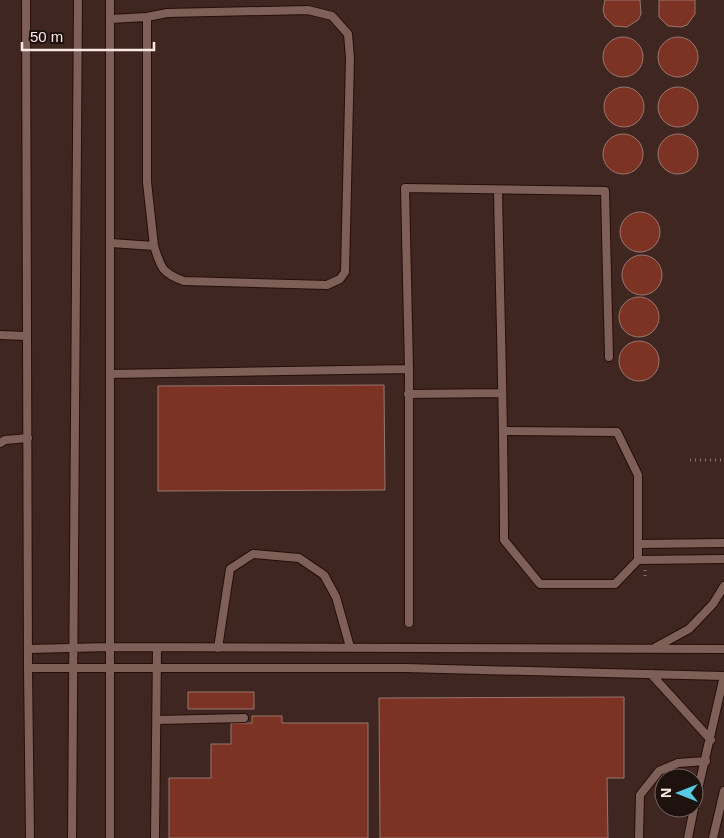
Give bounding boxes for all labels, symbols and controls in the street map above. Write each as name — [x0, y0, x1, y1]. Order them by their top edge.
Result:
scale bar — [22, 20, 155, 52]
text: 50 m — [30, 28, 63, 45]
north arrow — [654, 768, 704, 818]
text: N — [658, 788, 674, 798]

